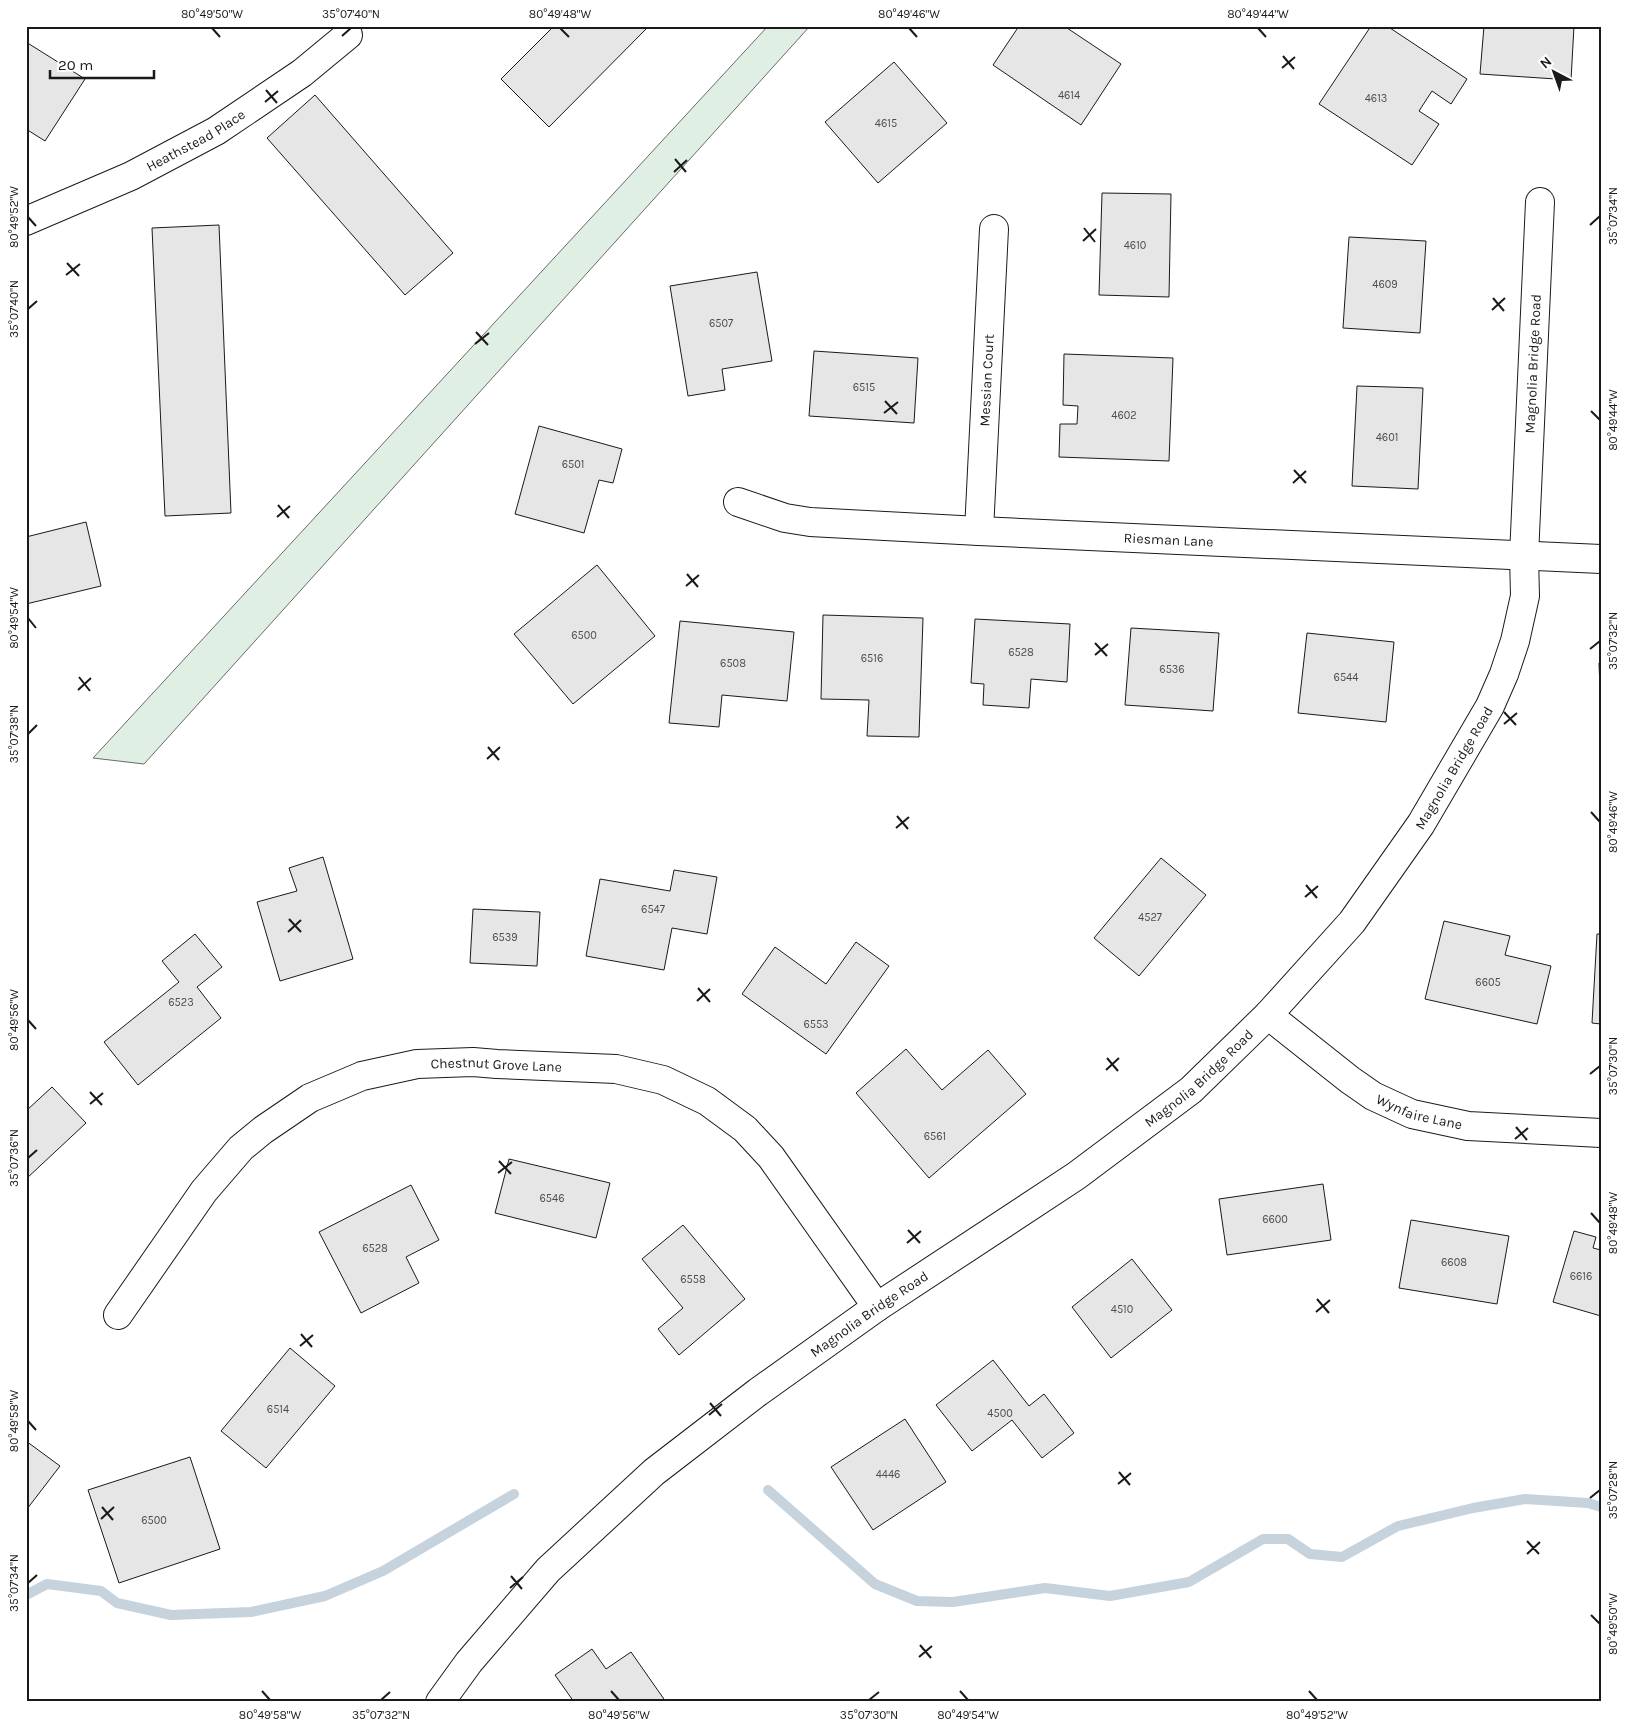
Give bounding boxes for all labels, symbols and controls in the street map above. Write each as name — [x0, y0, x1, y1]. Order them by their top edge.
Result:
text: 80°49'50"W — [181, 7, 243, 21]
text: 35°07'40"N — [322, 7, 380, 21]
text: 80°49'48"W — [529, 7, 591, 21]
text: 80°49'46"W — [878, 7, 940, 21]
text: 80°49'44"W — [1227, 7, 1289, 21]
scale bar — [50, 48, 154, 80]
north arrow — [1530, 48, 1580, 98]
text: N — [1536, 53, 1555, 72]
text: 20 m — [58, 56, 93, 74]
house number: 4614 — [1058, 89, 1080, 102]
house number: 4613 — [1365, 92, 1387, 105]
street label: Heathstead Place — [143, 105, 248, 175]
house number: 4615 — [875, 117, 897, 130]
text: 80°49'52"W — [7, 186, 21, 248]
text: 35°07'34"N — [1606, 187, 1620, 245]
house number: 4610 — [1124, 239, 1146, 252]
house number: 4609 — [1372, 278, 1398, 291]
text: 35°07'40"N — [7, 280, 21, 338]
street label: Magnolia Bridge Road — [1521, 294, 1544, 434]
house number: 6507 — [709, 317, 733, 330]
street label: Messian Court — [976, 334, 997, 427]
house number: 6515 — [853, 381, 875, 394]
text: 80°49'44"W — [1606, 389, 1620, 451]
house number: 4602 — [1111, 409, 1137, 422]
house number: 4601 — [1376, 431, 1398, 444]
house number: 6501 — [562, 458, 584, 471]
street label: Riesman Lane — [1123, 529, 1214, 550]
text: 80°49'54"W — [7, 587, 21, 649]
text: 35°07'32"N — [1606, 612, 1620, 670]
house number: 6500 — [571, 629, 597, 642]
house number: 6528 — [1008, 646, 1034, 659]
house number: 6516 — [861, 652, 883, 665]
house number: 6508 — [720, 657, 746, 670]
house number: 6536 — [1159, 663, 1185, 676]
house number: 6544 — [1334, 671, 1358, 684]
street label: Magnolia Bridge Road — [1411, 703, 1496, 832]
text: 35°07'38"N — [7, 705, 21, 763]
text: 80°49'46"W — [1606, 791, 1620, 853]
house number: 6547 — [641, 903, 665, 916]
house number: 4527 — [1138, 911, 1162, 924]
house number: 6539 — [492, 931, 518, 944]
house number: 6605 — [1475, 976, 1501, 989]
text: 80°49'56"W — [7, 989, 21, 1051]
house number: 6523 — [168, 996, 194, 1009]
house number: 6553 — [803, 1018, 829, 1031]
street label: Magnolia Bridge Road — [1141, 1026, 1257, 1130]
text: 35°07'30"N — [1606, 1037, 1620, 1095]
street label: Chestnut Grove Lane — [430, 1053, 562, 1075]
street label: Wynfaire Lane — [1374, 1090, 1464, 1133]
text: 35°07'36"N — [7, 1129, 21, 1187]
house number: 6561 — [924, 1130, 946, 1143]
house number: 6546 — [540, 1192, 564, 1205]
text: 80°49'48"W — [1606, 1192, 1620, 1254]
house number: 6600 — [1262, 1213, 1288, 1226]
house number: 6528 — [362, 1242, 388, 1255]
house number: 6608 — [1441, 1256, 1467, 1269]
street label: Magnolia Bridge Road — [807, 1267, 931, 1361]
house number: 6616 — [1570, 1270, 1592, 1283]
house number: 6558 — [680, 1273, 706, 1286]
house number: 4510 — [1111, 1303, 1133, 1316]
text: 80°49'58"W — [7, 1390, 21, 1452]
house number: 6514 — [267, 1403, 289, 1416]
house number: 4500 — [987, 1407, 1013, 1420]
text: 35°07'28"N — [1606, 1461, 1620, 1519]
house number: 4446 — [876, 1468, 900, 1481]
house number: 6500 — [141, 1514, 167, 1527]
text: 35°07'34"N — [7, 1554, 21, 1612]
text: 80°49'50"W — [1606, 1593, 1620, 1655]
text: 80°49'58"W — [239, 1708, 301, 1722]
text: 35°07'32"N — [352, 1708, 410, 1722]
text: 80°49'56"W — [588, 1708, 650, 1722]
text: 35°07'30"N — [840, 1708, 898, 1722]
text: 80°49'54"W — [937, 1708, 999, 1722]
text: 80°49'52"W — [1286, 1708, 1348, 1722]

